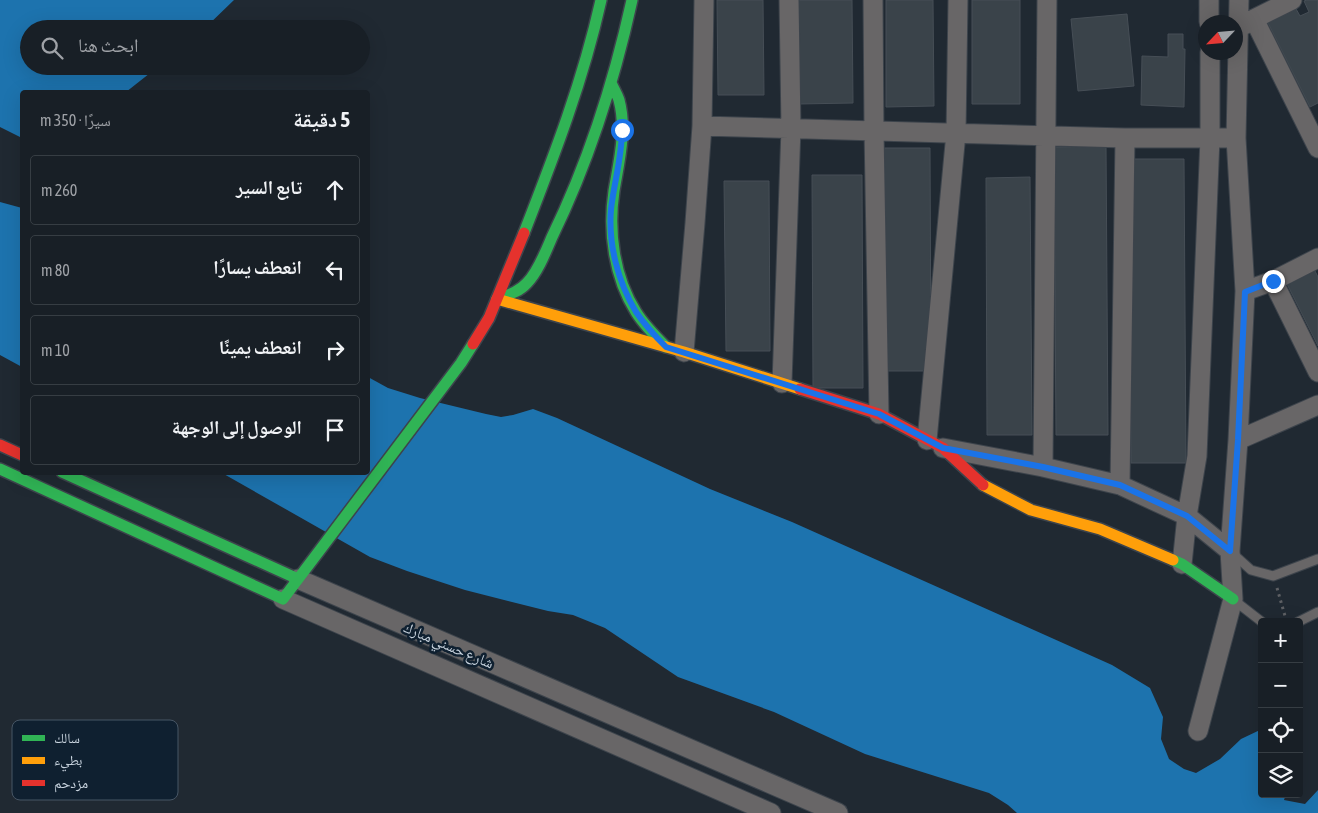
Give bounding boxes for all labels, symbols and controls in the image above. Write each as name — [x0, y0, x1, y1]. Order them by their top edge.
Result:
north arrow — [1198, 15, 1243, 60]
search box — [20, 20, 370, 75]
icon: search — [38, 34, 66, 62]
text: ابحث هنا — [78, 34, 139, 56]
text: 5 دقيقة — [293, 107, 350, 131]
text: سيرًا · 350 m — [40, 111, 111, 129]
route start — [611, 119, 634, 142]
text: تابع السير — [236, 176, 302, 198]
icon: ahead — [321, 176, 349, 204]
text: 260 m — [41, 181, 77, 199]
text: انعطف يسارًا — [213, 256, 302, 278]
icon: left — [321, 256, 349, 284]
text: 80 m — [41, 261, 70, 279]
route end — [1262, 270, 1285, 293]
text: انعطف يمينًا — [219, 336, 302, 358]
icon: right — [321, 336, 349, 364]
text: 10 m — [41, 341, 70, 359]
text: الوصول إلى الوجهة — [172, 416, 302, 438]
icon: arrive — [321, 416, 349, 444]
street label: شارع حسني مبارك — [400, 618, 497, 675]
map controls — [1258, 618, 1303, 798]
button: + — [1258, 618, 1303, 663]
button: − — [1258, 663, 1303, 708]
button: locate — [1258, 708, 1303, 753]
legend — [12, 720, 178, 800]
text: سالك — [54, 730, 80, 746]
text: بطيء — [54, 752, 83, 772]
button: layers — [1258, 753, 1303, 798]
text: مزدحم — [54, 775, 88, 793]

